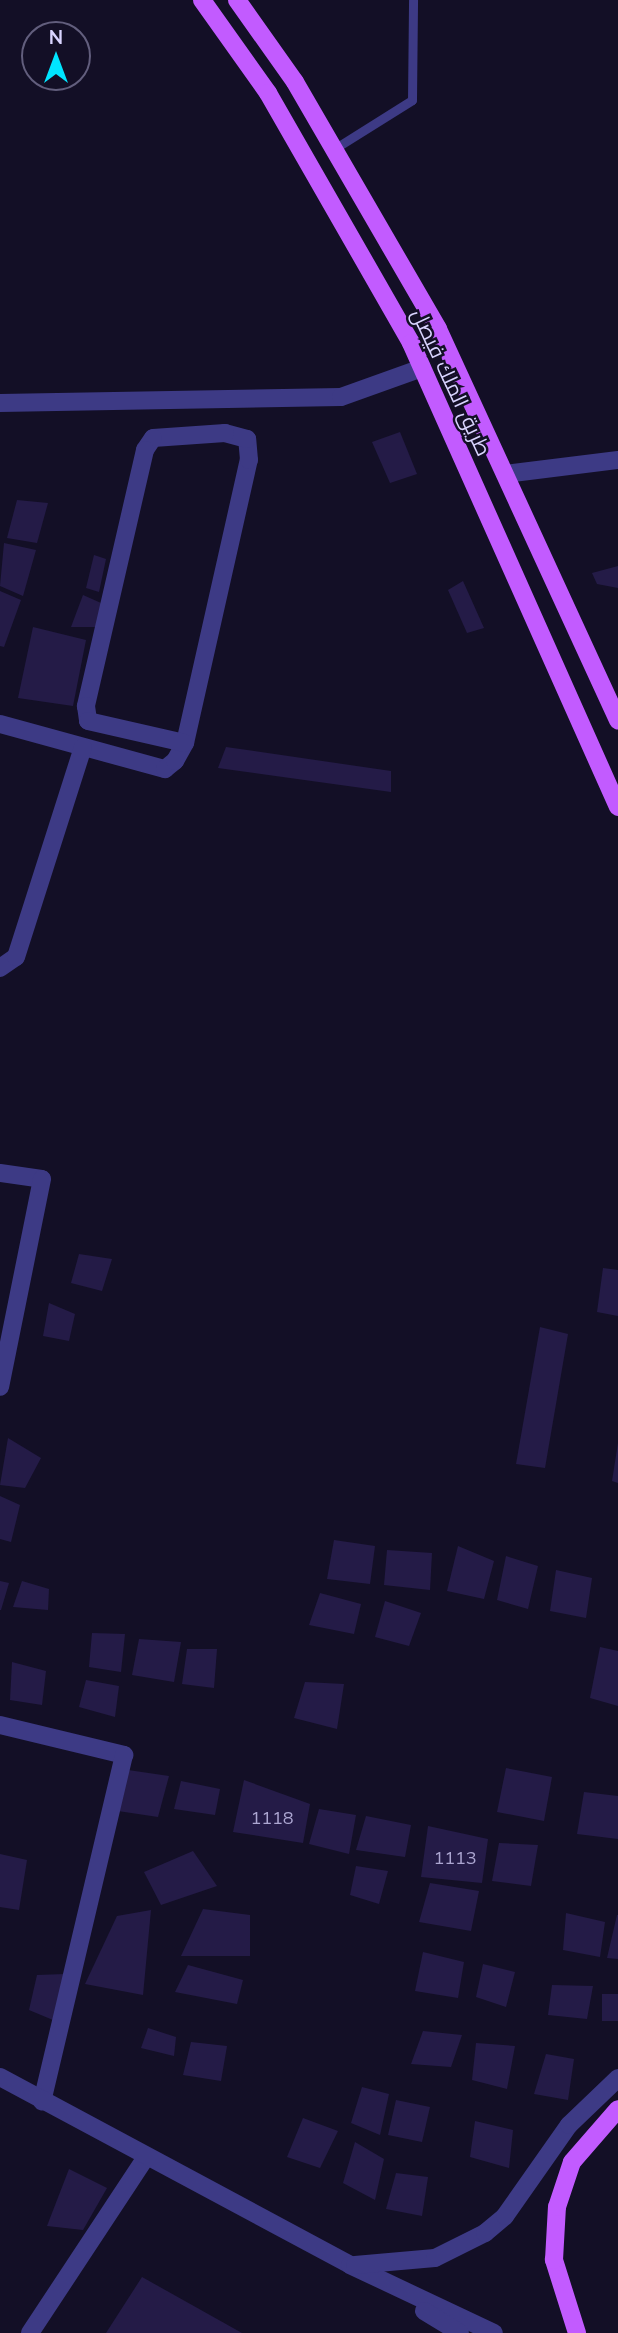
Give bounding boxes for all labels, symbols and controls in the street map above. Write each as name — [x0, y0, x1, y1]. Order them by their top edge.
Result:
north arrow — [21, 21, 91, 91]
text: N — [49, 25, 63, 49]
street label: طريق الملك فيصل — [407, 304, 497, 460]
house number: 1118 — [250, 1807, 294, 1829]
house number: 1113 — [433, 1847, 477, 1869]

